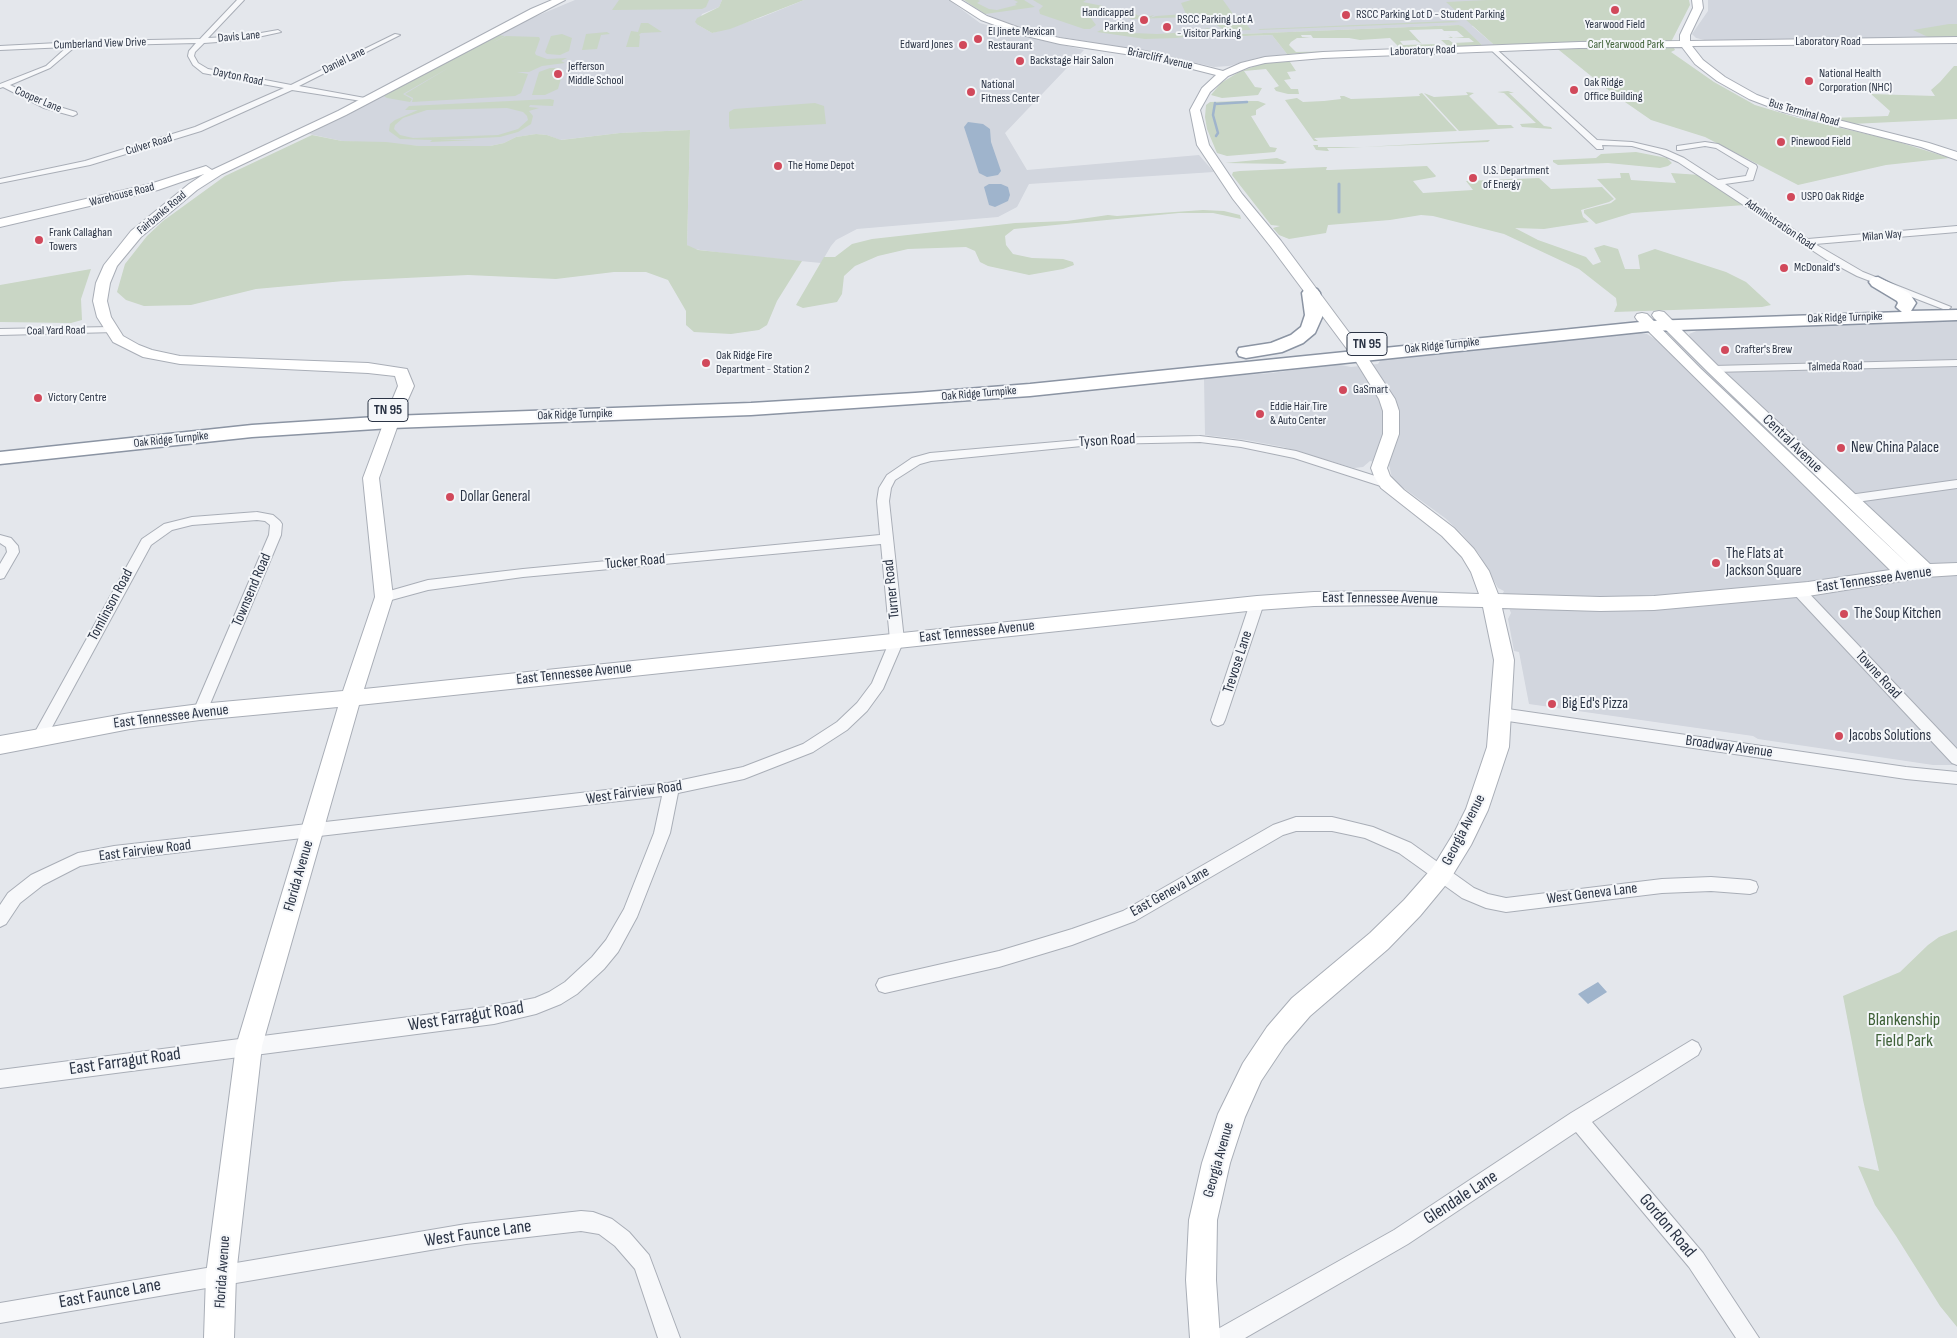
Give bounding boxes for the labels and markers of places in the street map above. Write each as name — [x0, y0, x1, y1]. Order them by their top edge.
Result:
marker: Yearwood Field — [1609, 4, 1621, 16]
place label: Handicapped Parking — [1082, 6, 1134, 34]
place label: RSCC Parking Lot D - Student Parking — [1356, 8, 1505, 22]
marker: RSCC Parking Lot D - Student Parking — [1340, 9, 1352, 21]
place label: RSCC Parking Lot A - Visitor Parking — [1177, 13, 1253, 41]
marker: Handicapped Parking — [1138, 14, 1150, 26]
place label: Yearwood Field — [1585, 18, 1645, 32]
marker: RSCC Parking Lot A - Visitor Parking — [1161, 21, 1173, 33]
place label: El Jinete Mexican Restaurant — [988, 25, 1055, 53]
marker: El Jinete Mexican Restaurant — [972, 33, 984, 45]
place label: Edward Jones — [900, 38, 953, 52]
marker: Edward Jones — [957, 39, 969, 51]
place label: Backstage Hair Salon — [1030, 54, 1114, 68]
marker: Backstage Hair Salon — [1014, 55, 1026, 67]
place label: Jefferson Middle School — [568, 60, 624, 88]
place label: National Health Corporation (NHC) — [1819, 67, 1892, 95]
marker: Jefferson Middle School — [552, 68, 564, 80]
marker: National Health Corporation (NHC) — [1803, 75, 1815, 87]
place label: Oak Ridge Office Building — [1584, 76, 1642, 104]
place label: National Fitness Center — [981, 78, 1040, 106]
marker: Oak Ridge Office Building — [1568, 84, 1580, 96]
marker: National Fitness Center — [965, 86, 977, 98]
place label: Pinewood Field — [1791, 135, 1851, 149]
marker: Pinewood Field — [1775, 136, 1787, 148]
place label: The Home Depot — [788, 159, 854, 173]
marker: The Home Depot — [772, 160, 784, 172]
place label: U.S. Department of Energy — [1483, 164, 1549, 192]
marker: U.S. Department of Energy — [1467, 172, 1479, 184]
place label: USPO Oak Ridge — [1801, 190, 1864, 204]
marker: USPO Oak Ridge — [1785, 191, 1797, 203]
place label: Frank Callaghan Towers — [49, 226, 112, 254]
marker: Frank Callaghan Towers — [33, 234, 45, 246]
place label: McDonald's — [1794, 261, 1840, 275]
marker: McDonald's — [1778, 262, 1790, 274]
place label: Crafter's Brew — [1735, 343, 1792, 357]
marker: Crafter's Brew — [1719, 344, 1731, 356]
place label: Oak Ridge Fire Department - Station 2 — [716, 349, 809, 377]
marker: Oak Ridge Fire Department - Station 2 — [700, 357, 712, 369]
place label: GaSmart — [1353, 383, 1388, 397]
marker: GaSmart — [1337, 384, 1349, 396]
place label: Victory Centre — [48, 391, 106, 405]
marker: Victory Centre — [32, 392, 44, 404]
place label: Eddie Hair Tire & Auto Center — [1270, 400, 1327, 428]
marker: Eddie Hair Tire & Auto Center — [1254, 408, 1266, 420]
place label: New China Palace — [1851, 439, 1939, 457]
marker: New China Palace — [1835, 442, 1847, 454]
place label: Dollar General — [460, 488, 530, 506]
marker: Dollar General — [444, 491, 456, 503]
place label: The Flats at Jackson Square — [1726, 545, 1802, 580]
marker: The Flats at Jackson Square — [1710, 557, 1722, 569]
place label: The Soup Kitchen — [1854, 605, 1941, 623]
marker: The Soup Kitchen — [1838, 608, 1850, 620]
place label: Big Ed's Pizza — [1562, 695, 1628, 713]
marker: Big Ed's Pizza — [1546, 698, 1558, 710]
place label: Jacobs Solutions — [1849, 727, 1931, 745]
marker: Jacobs Solutions — [1833, 730, 1845, 742]

